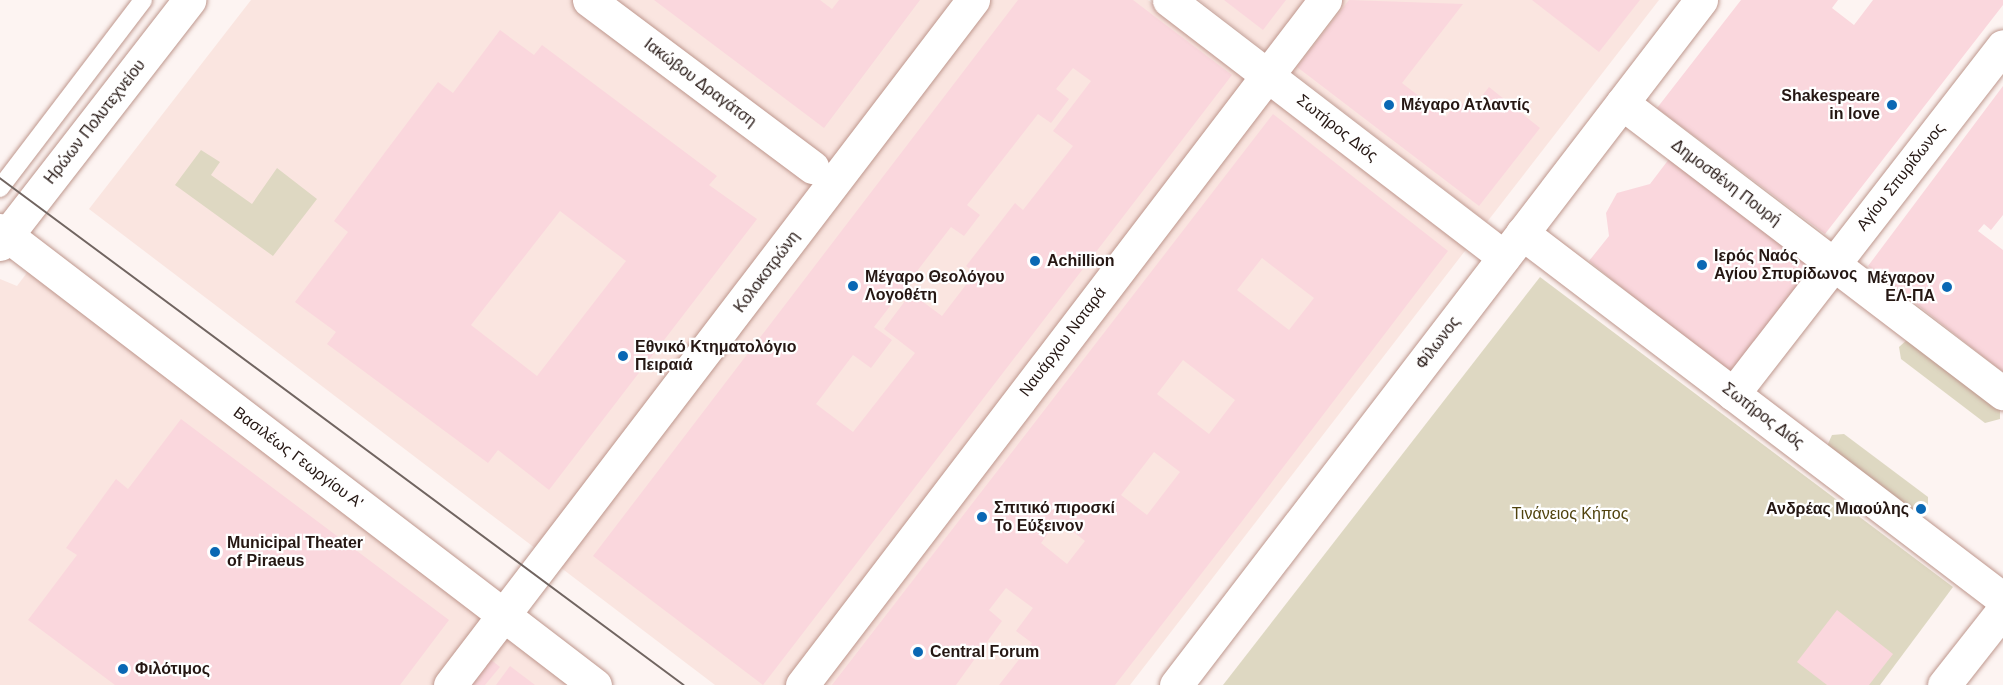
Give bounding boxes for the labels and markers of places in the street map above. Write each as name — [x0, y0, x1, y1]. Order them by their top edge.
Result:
place label: Shakespeare in love — [1781, 86, 1880, 124]
place label: Μέγαρο Ατλαντίς — [1401, 95, 1530, 115]
marker: Μέγαρο Ατλαντίς — [1382, 98, 1396, 112]
marker: Shakespeare in love — [1885, 98, 1899, 112]
place label: Ιερός Ναός Αγίου Σπυρίδωνος — [1714, 246, 1857, 284]
place label: Achillion — [1047, 251, 1115, 271]
marker: Achillion — [1028, 254, 1042, 268]
marker: Ιερός Ναός Αγίου Σπυρίδωνος — [1695, 258, 1709, 272]
place label: Μέγαρο Θεολόγου Λογοθέτη — [865, 267, 1005, 305]
place label: Μέγαρον ΕΛ-ΠΑ — [1867, 268, 1935, 306]
marker: Μέγαρο Θεολόγου Λογοθέτη — [846, 279, 860, 293]
marker: Μέγαρον ΕΛ-ΠΑ — [1940, 280, 1954, 294]
place label: Εθνικό Κτηματολόγιο Πειραιά — [635, 337, 796, 375]
marker: Εθνικό Κτηματολόγιο Πειραιά — [616, 349, 630, 363]
place label: Σπιτικό πιροσκί Το Εύξεινον — [994, 498, 1115, 536]
place label: Ανδρέας Μιαούλης — [1766, 499, 1909, 519]
marker: Ανδρέας Μιαούλης — [1914, 502, 1928, 516]
marker: Σπιτικό πιροσκί Το Εύξεινον — [975, 510, 989, 524]
place label: Municipal Theater of Piraeus — [227, 533, 363, 571]
marker: Municipal Theater of Piraeus — [208, 545, 222, 559]
place label: Central Forum — [930, 642, 1039, 662]
marker: Central Forum — [911, 645, 925, 659]
place label: Φιλότιμος — [135, 659, 210, 679]
marker: Φιλότιμος — [116, 662, 130, 676]

